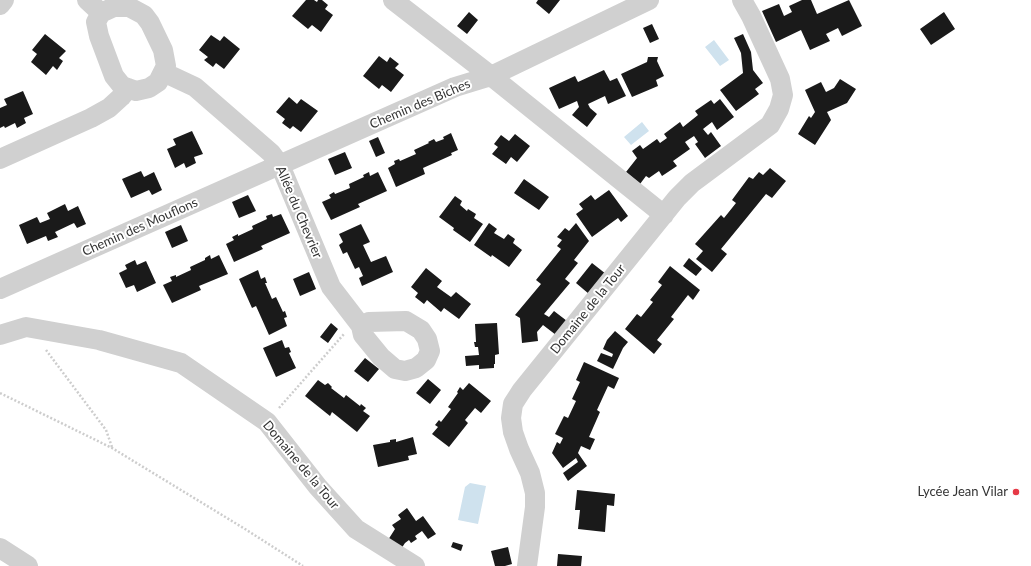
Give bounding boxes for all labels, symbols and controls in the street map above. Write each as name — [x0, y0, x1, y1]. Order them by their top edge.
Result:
street label: Chemin des Biches — [367, 76, 473, 132]
street label: Allée du Chevrier — [273, 164, 325, 260]
street label: Chemin des Mouflons — [80, 195, 200, 259]
street label: Domaine de la Tour — [547, 261, 629, 357]
street label: Domaine de la Tour — [259, 418, 343, 512]
place label: Lycée Jean Vilar — [918, 484, 1008, 500]
marker: Lycée Jean Vilar — [1011, 487, 1021, 497]

